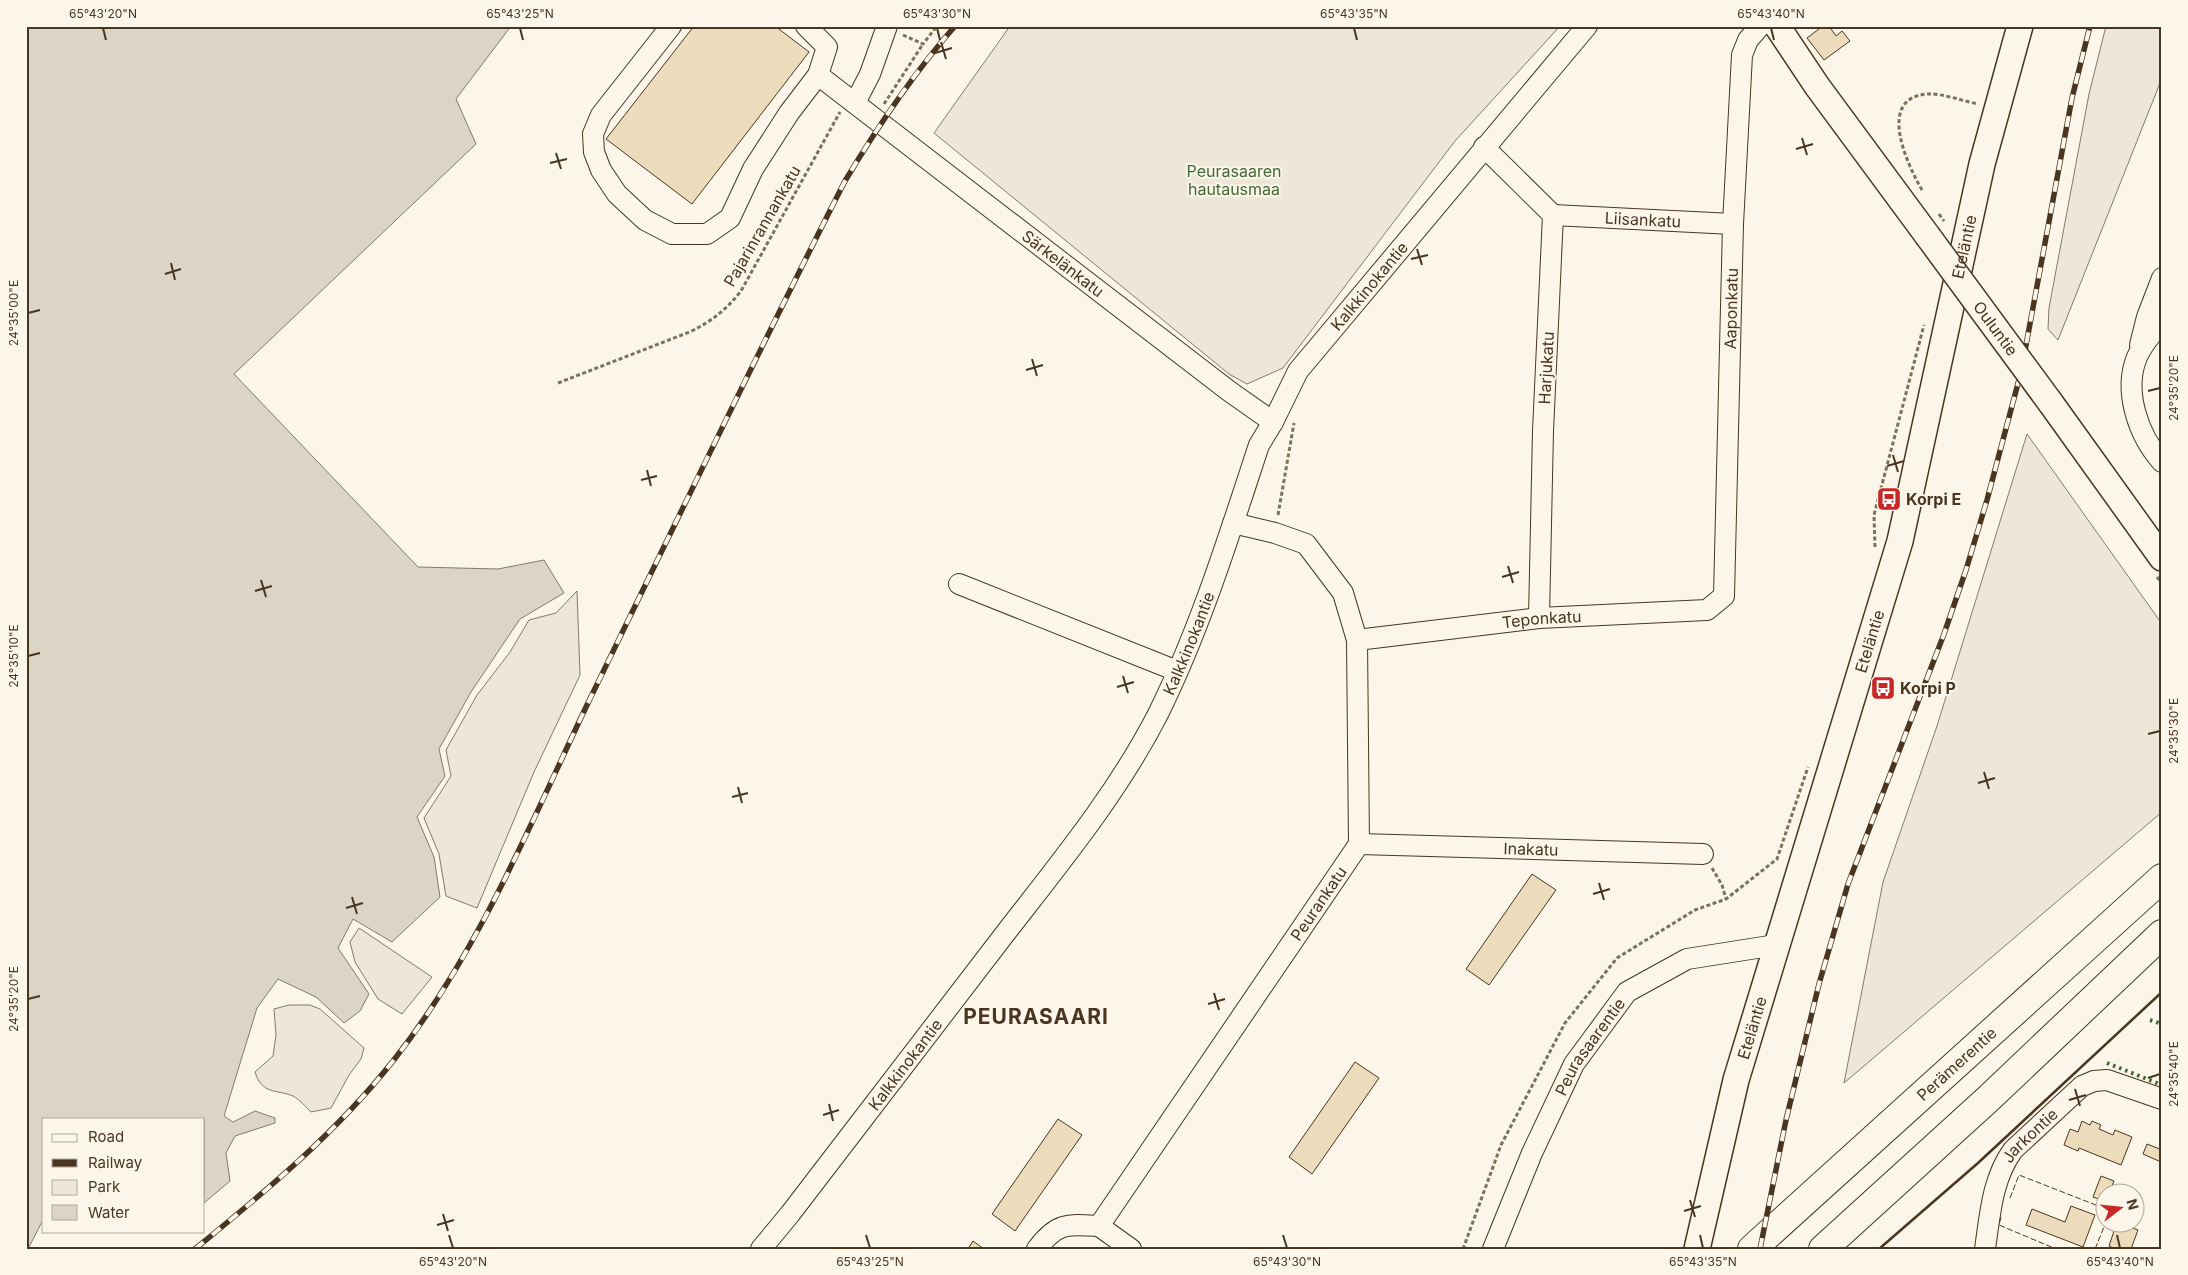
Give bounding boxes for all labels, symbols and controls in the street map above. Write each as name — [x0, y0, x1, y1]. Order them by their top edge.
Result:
text: 65°43'20"N — [69, 6, 137, 21]
text: 65°43'25"N — [486, 6, 554, 21]
text: 65°43'30"N — [903, 6, 971, 21]
text: 65°43'35"N — [1320, 6, 1388, 21]
text: 65°43'40"N — [1737, 6, 1805, 21]
park label: Peurasaaren hautausmaa — [1187, 161, 1281, 199]
street label: Pajarinrannankatu — [719, 162, 805, 290]
street label: Liisankatu — [1604, 208, 1681, 231]
street label: Eteläntie — [1947, 213, 1981, 280]
street label: Särkelänkatu — [1018, 226, 1108, 301]
street label: Kalkkinokantie — [1326, 238, 1412, 335]
street label: Aaponkatu — [1720, 268, 1742, 350]
text: 24°35'00"E — [6, 280, 21, 346]
street label: Ouluntie — [1969, 297, 2023, 360]
street label: Harjukatu — [1534, 331, 1558, 405]
text: 24°35'20"E — [2166, 355, 2181, 421]
bus stop icon: Korpi E — [1876, 486, 1902, 512]
place label: Korpi E — [1906, 489, 1961, 509]
street label: Kalkkinokantie — [1159, 589, 1219, 698]
street label: Teponkatu — [1501, 606, 1582, 632]
street label: Eteläntie — [1850, 607, 1888, 675]
text: 24°35'10"E — [6, 624, 21, 688]
bus stop icon: Korpi P — [1870, 675, 1896, 701]
place label: Korpi P — [1900, 678, 1956, 698]
text: 24°35'30"E — [2166, 698, 2181, 764]
street label: Inakatu — [1503, 838, 1559, 860]
street label: Peurankatu — [1286, 862, 1351, 945]
text: 24°35'20"E — [6, 966, 21, 1032]
street label: Peurasaarentie — [1551, 994, 1629, 1099]
street label: Eteläntie — [1733, 994, 1771, 1062]
district label: PEURASAARI — [963, 1004, 1109, 1029]
street label: Kalkkinokantie — [864, 1015, 946, 1114]
street label: Perämerentie — [1913, 1023, 2001, 1105]
text: 24°35'40"E — [2166, 1041, 2181, 1107]
street label: Jarkontie — [1997, 1104, 2062, 1166]
legend — [42, 1118, 205, 1232]
text: Road — [88, 1127, 124, 1146]
text: Railway — [88, 1153, 143, 1172]
text: Park — [88, 1177, 121, 1196]
north arrow — [2096, 1182, 2146, 1232]
text: N — [2123, 1197, 2143, 1212]
text: Water — [88, 1203, 130, 1222]
text: 65°43'20"N — [419, 1254, 487, 1269]
text: 65°43'25"N — [836, 1254, 904, 1269]
text: 65°43'30"N — [1253, 1254, 1321, 1269]
text: 65°43'35"N — [1669, 1254, 1737, 1269]
text: 65°43'40"N — [2086, 1254, 2154, 1269]

